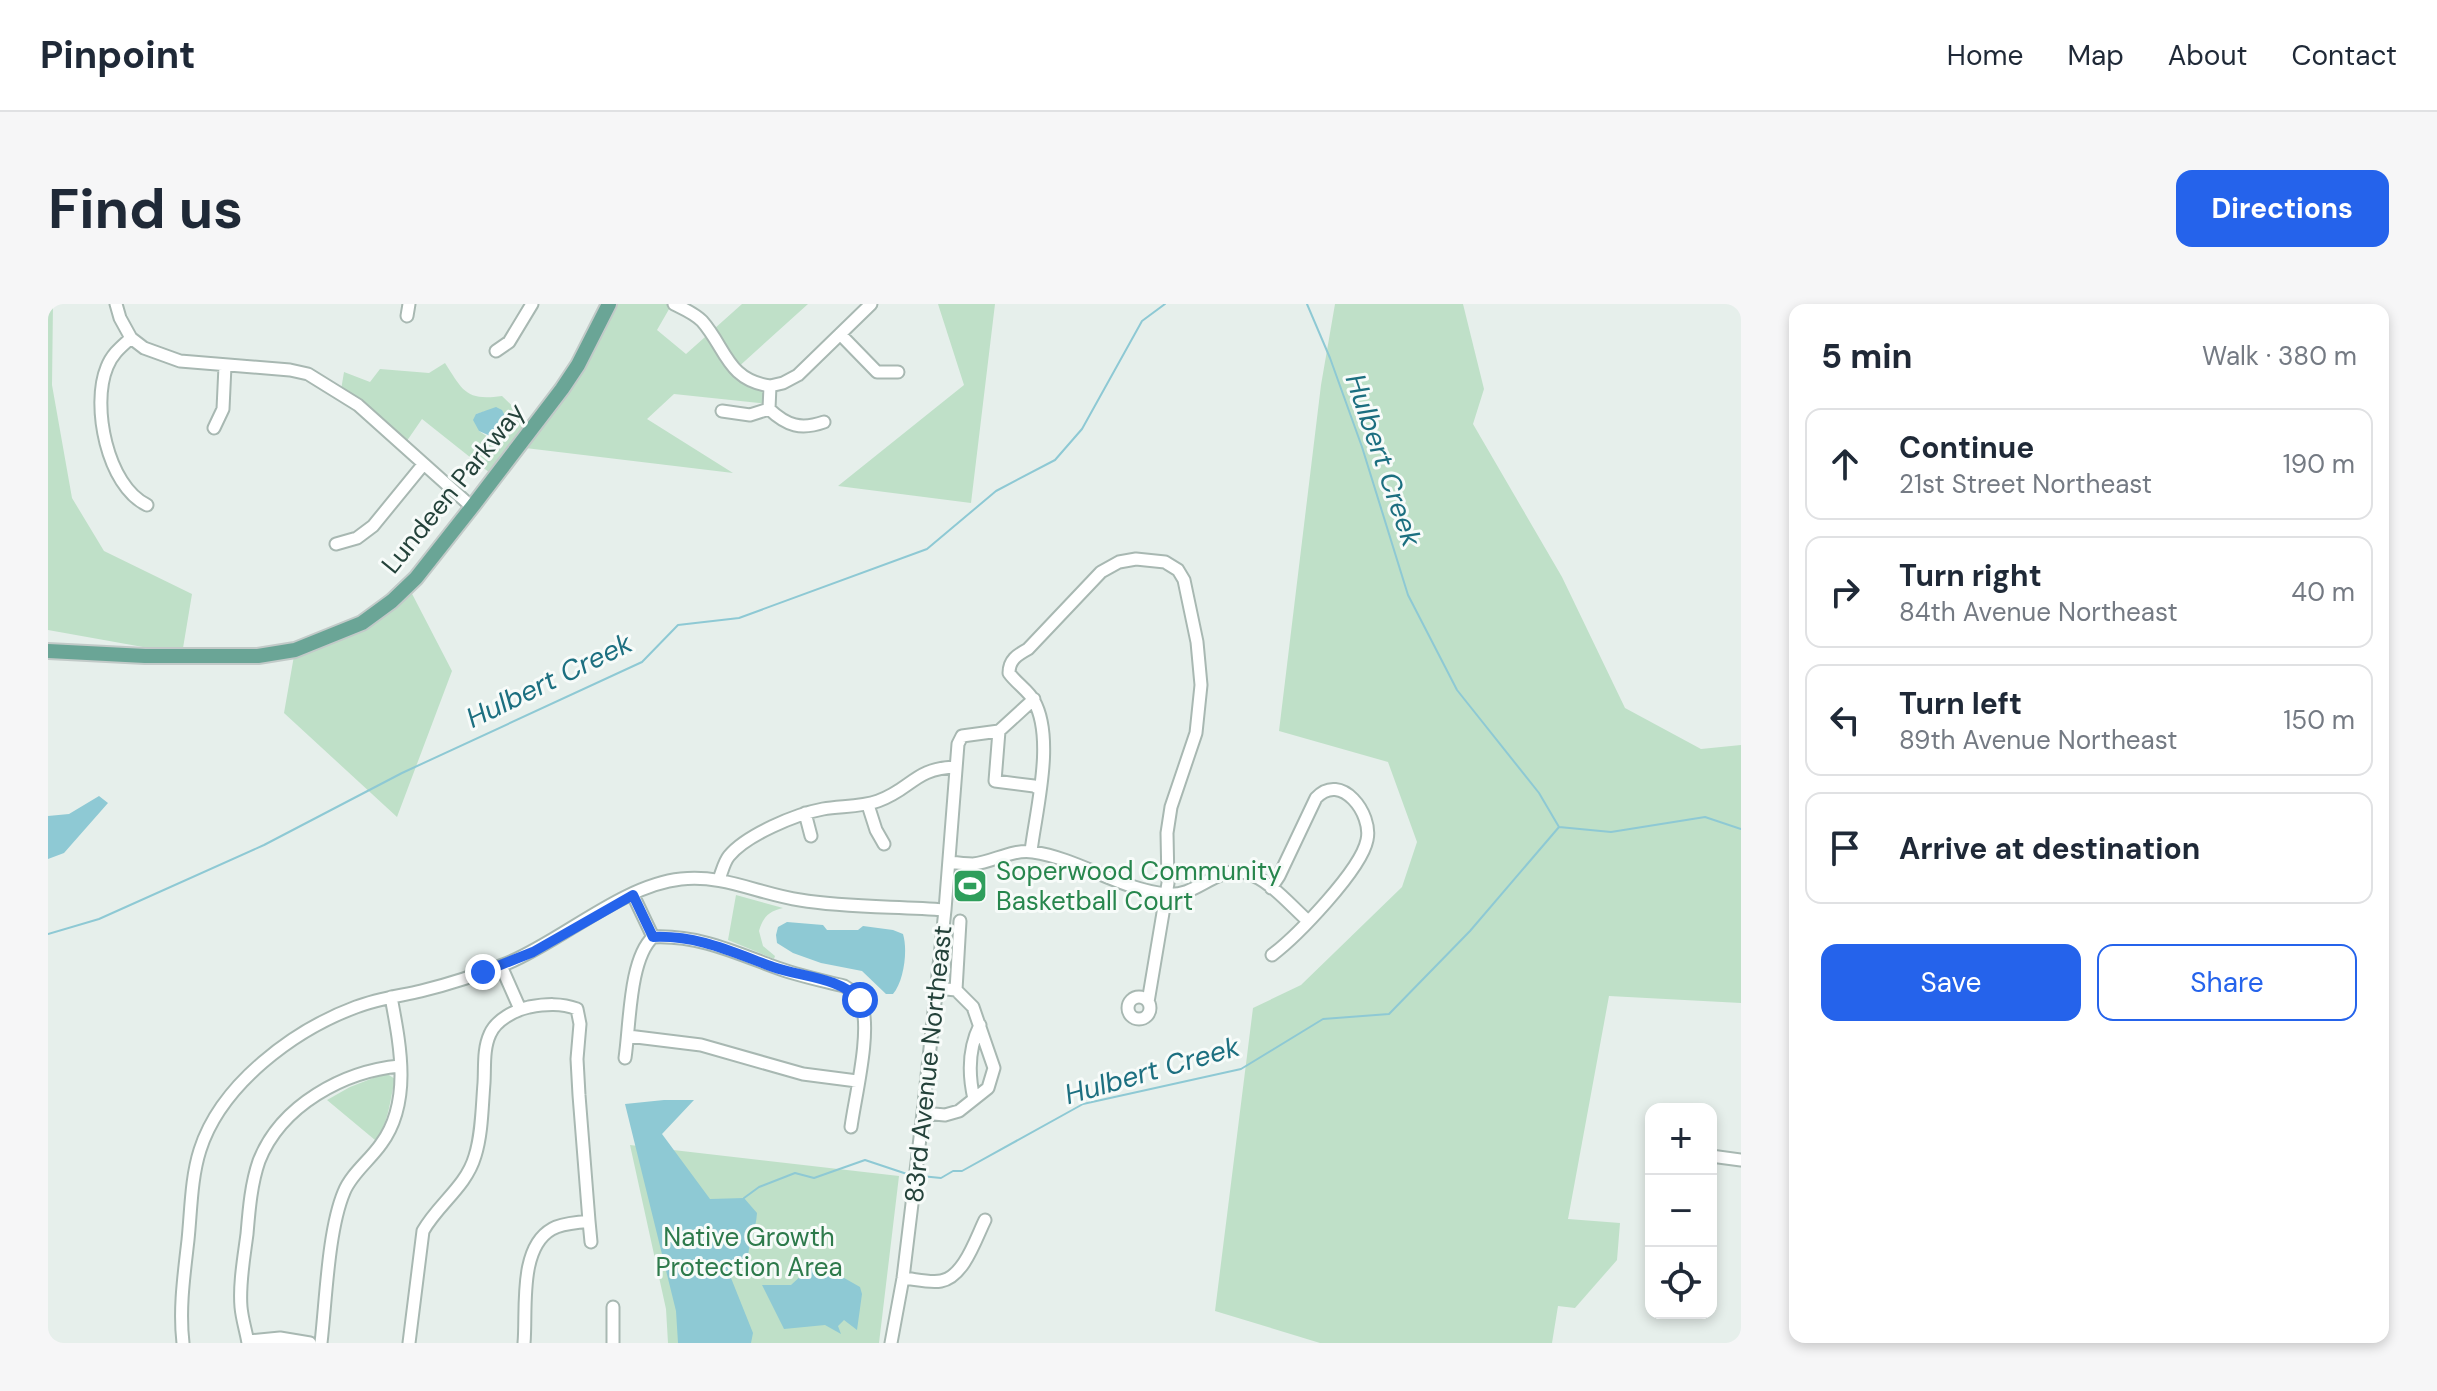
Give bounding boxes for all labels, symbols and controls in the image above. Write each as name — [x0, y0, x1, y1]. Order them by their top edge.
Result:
text: Pinpoint — [40, 30, 196, 80]
text: Home — [1947, 37, 2023, 74]
text: Map — [2067, 37, 2124, 74]
text: About — [2168, 37, 2247, 74]
text: Contact — [2291, 37, 2397, 74]
button: Directions — [2176, 170, 2389, 247]
text: Find us — [48, 172, 243, 245]
text: 5 min — [1821, 334, 1912, 379]
text: Walk · 380 m — [2202, 339, 2357, 373]
water label: Hulbert Creek — [1337, 369, 1431, 552]
street label: Lundeen Parkway — [374, 396, 532, 580]
text: Continue — [1899, 428, 2034, 467]
icon: ahead — [1823, 442, 1867, 486]
text: 190 m — [2283, 447, 2355, 481]
text: 21st Street Northeast — [1899, 467, 2152, 501]
text: Turn right — [1899, 556, 2042, 595]
icon: right — [1823, 570, 1867, 614]
text: 40 m — [2291, 575, 2355, 609]
text: 84th Avenue Northeast — [1899, 595, 2178, 629]
water label: Hulbert Creek — [460, 624, 639, 737]
text: Turn left — [1899, 684, 2022, 723]
icon: left — [1823, 698, 1867, 742]
text: 150 m — [2283, 703, 2355, 737]
text: 89th Avenue Northeast — [1899, 723, 2177, 757]
icon: arrive — [1823, 826, 1867, 870]
text: Arrive at destination — [1899, 829, 2200, 868]
place label: Soperwood Community Basketball Court — [996, 854, 1282, 918]
sports icon: Soperwood Community Basketball Court — [951, 867, 989, 905]
street label: 83rd Avenue Northeast — [897, 924, 959, 1204]
button: Save — [1821, 944, 2081, 1021]
button: Share — [2097, 944, 2357, 1021]
route end — [465, 954, 501, 990]
route start — [842, 982, 878, 1018]
water label: Hulbert Creek — [1060, 1028, 1245, 1113]
map controls — [1645, 1103, 1717, 1319]
button: + — [1645, 1103, 1717, 1175]
button: − — [1645, 1175, 1717, 1247]
park label: Native Growth Protection Area — [655, 1220, 843, 1284]
button: locate — [1645, 1247, 1717, 1319]

